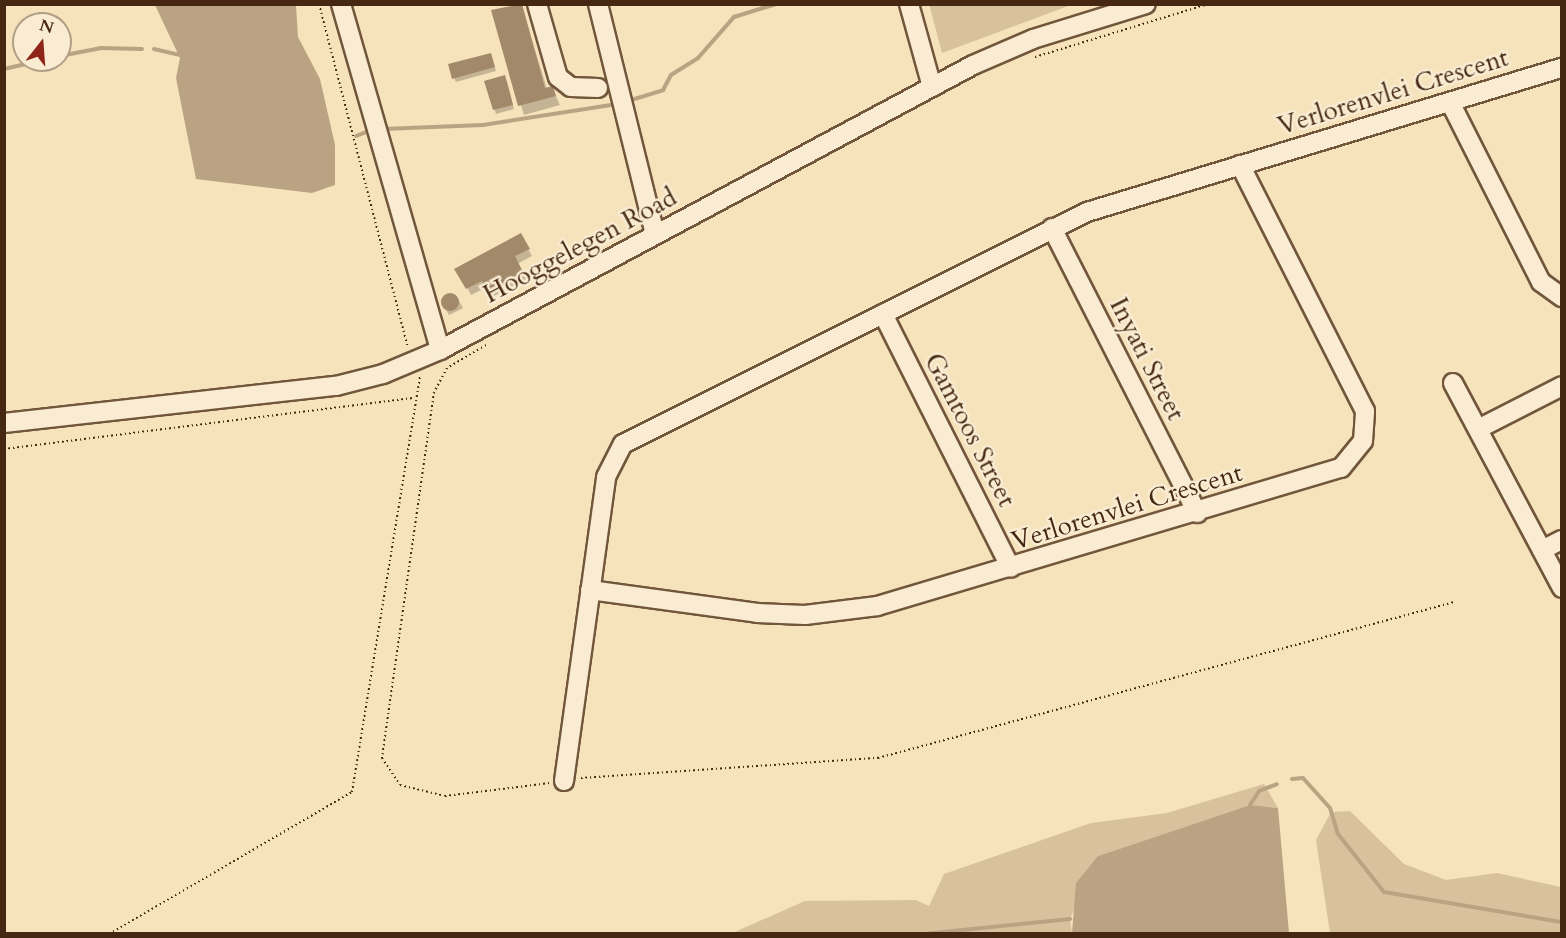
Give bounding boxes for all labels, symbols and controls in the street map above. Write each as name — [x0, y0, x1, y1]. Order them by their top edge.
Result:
north arrow — [12, 12, 72, 72]
text: N — [37, 14, 57, 39]
street label: Verlorenvlei Crescent — [1274, 42, 1512, 142]
street label: Hooggelegen Road — [478, 182, 682, 310]
street label: Inyati Street — [1103, 292, 1191, 426]
street label: Gamtoos Street — [918, 348, 1022, 512]
street label: Verlorenvlei Crescent — [1008, 457, 1246, 557]

